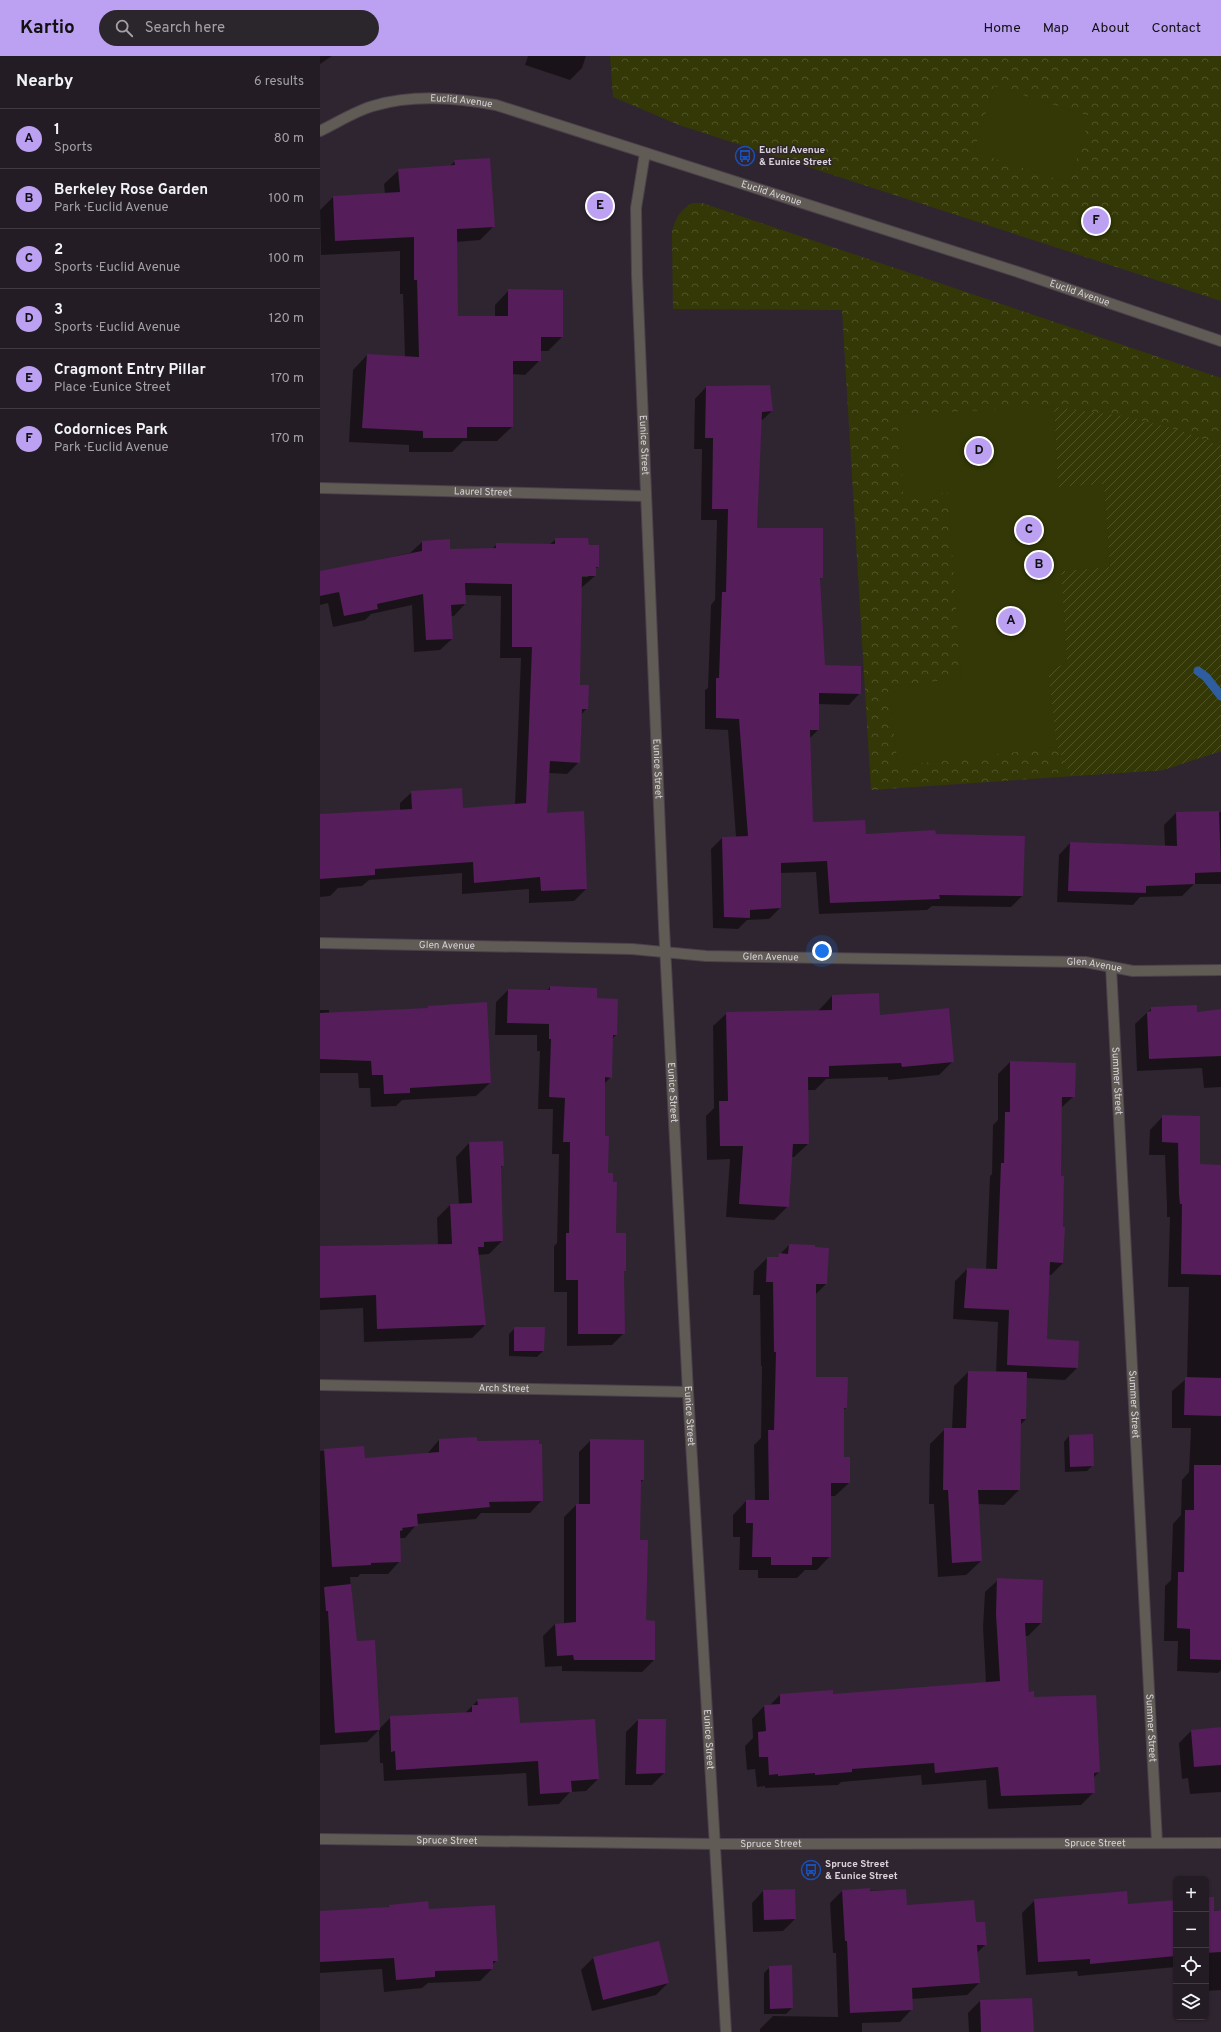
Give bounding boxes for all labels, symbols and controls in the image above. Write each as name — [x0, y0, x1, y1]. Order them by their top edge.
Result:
search box — [99, 10, 379, 46]
text: Kartio — [20, 16, 75, 40]
icon: search — [113, 17, 135, 39]
text: Search here — [145, 19, 225, 38]
text: Home — [984, 20, 1021, 37]
text: Map — [1043, 20, 1069, 37]
text: About — [1091, 20, 1130, 37]
text: Contact — [1152, 20, 1201, 37]
text: Nearby — [16, 71, 73, 93]
text: 6 results — [254, 74, 304, 90]
street label: Euclid Avenue — [430, 92, 494, 111]
text: 1 — [54, 121, 60, 140]
text: A — [24, 131, 34, 147]
text: 80 m — [274, 131, 304, 147]
text: Sports — [54, 140, 93, 156]
place label: Euclid Avenue & Eunice Street — [759, 144, 832, 169]
bus stop icon: Euclid Avenue & Eunice Street — [734, 145, 756, 167]
street label: Euclid Avenue — [740, 177, 803, 209]
text: Berkeley Rose Garden — [54, 181, 208, 200]
text: B — [25, 191, 33, 207]
text: 100 m — [268, 191, 304, 207]
pin: E — [587, 191, 613, 221]
text: Park · Euclid Avenue — [54, 200, 169, 216]
pin: F — [1083, 206, 1109, 236]
text: 2 — [54, 241, 63, 260]
text: C — [25, 251, 33, 267]
text: 100 m — [268, 251, 304, 267]
text: Sports · Euclid Avenue — [54, 260, 180, 276]
street label: Euclid Avenue — [1048, 277, 1112, 309]
text: 3 — [54, 301, 63, 320]
text: D — [24, 311, 34, 327]
text: 120 m — [269, 311, 304, 327]
text: Sports · Euclid Avenue — [54, 320, 180, 336]
text: Cragmont Entry Pillar — [54, 361, 206, 380]
text: E — [25, 371, 33, 387]
text: 170 m — [270, 371, 304, 387]
text: Place · Eunice Street — [54, 380, 171, 396]
street label: Eunice Street — [636, 415, 652, 476]
text: Codornices Park — [54, 421, 168, 440]
text: F — [25, 431, 33, 447]
text: 170 m — [270, 431, 304, 447]
pin: D — [966, 436, 992, 466]
text: Park · Euclid Avenue — [54, 440, 169, 456]
street label: Laurel Street — [454, 485, 512, 499]
pin: C — [1016, 515, 1042, 545]
pin: B — [1026, 550, 1052, 580]
pin: A — [998, 606, 1024, 636]
street label: Eunice Street — [650, 738, 665, 799]
street label: Glen Avenue — [419, 938, 475, 952]
your location — [812, 941, 832, 961]
street label: Glen Avenue — [742, 950, 799, 964]
street label: Glen Avenue — [1066, 955, 1123, 975]
street label: Summer Street — [1109, 1046, 1125, 1115]
street label: Eunice Street — [664, 1062, 681, 1123]
street label: Summer Street — [1126, 1370, 1142, 1439]
street label: Arch Street — [478, 1382, 530, 1395]
street label: Eunice Street — [681, 1386, 698, 1447]
street label: Summer Street — [1143, 1694, 1159, 1763]
street label: Eunice Street — [700, 1709, 717, 1770]
street label: Spruce Street — [416, 1834, 478, 1847]
street label: Spruce Street — [740, 1837, 802, 1850]
street label: Spruce Street — [1064, 1837, 1126, 1850]
place label: Spruce Street & Eunice Street — [825, 1858, 898, 1883]
bus stop icon: Spruce Street & Eunice Street — [800, 1859, 822, 1881]
map controls — [1173, 1876, 1209, 2020]
button: + — [1173, 1876, 1209, 1912]
button: − — [1173, 1912, 1209, 1948]
button: locate — [1173, 1948, 1209, 1984]
button: layers — [1173, 1984, 1209, 2020]

